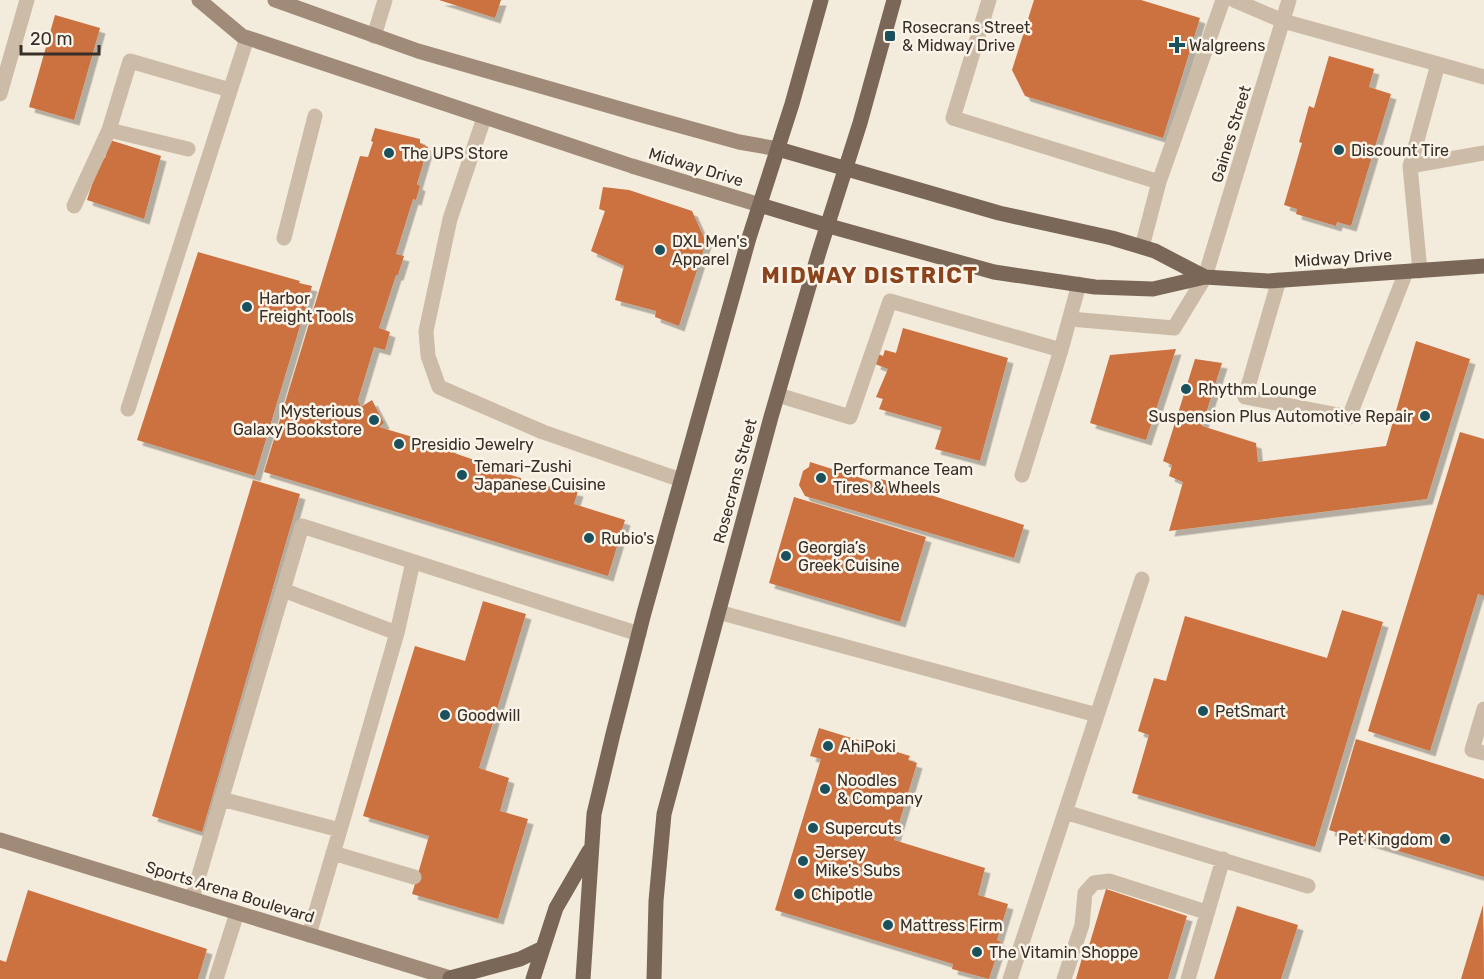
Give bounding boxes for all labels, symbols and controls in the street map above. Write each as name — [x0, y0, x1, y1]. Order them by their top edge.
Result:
scale bar — [21, 18, 99, 56]
place label: Rosecrans Street & Midway Drive — [902, 18, 1030, 55]
text: 20 m — [30, 28, 72, 50]
marker: Rosecrans Street & Midway Drive — [883, 29, 897, 43]
place label: Walgreens — [1189, 36, 1265, 55]
marker: Walgreens — [1170, 38, 1184, 52]
street label: Gaines Street — [1207, 83, 1255, 185]
place label: Discount Tire — [1351, 141, 1449, 160]
marker: Discount Tire — [1332, 143, 1346, 157]
place label: The UPS Store — [401, 144, 508, 163]
street label: Midway Drive — [646, 144, 746, 190]
marker: The UPS Store — [382, 146, 396, 160]
place label: DXL Men's Apparel — [672, 232, 747, 269]
marker: DXL Men's Apparel — [653, 243, 667, 257]
street label: Midway Drive — [1293, 245, 1393, 271]
district label: MIDWAY DISTRICT — [762, 262, 978, 289]
place label: Harbor Freight Tools — [259, 289, 354, 326]
marker: Harbor Freight Tools — [240, 300, 254, 314]
place label: Rhythm Lounge — [1198, 380, 1317, 399]
marker: Rhythm Lounge — [1179, 382, 1193, 396]
place label: Mysterious Galaxy Bookstore — [233, 402, 362, 439]
place label: Suspension Plus Automotive Repair — [1149, 407, 1413, 426]
marker: Suspension Plus Automotive Repair — [1418, 409, 1432, 423]
marker: Mysterious Galaxy Bookstore — [367, 413, 381, 427]
street label: Rosecrans Street — [709, 417, 761, 545]
place label: Presidio Jewelry — [411, 435, 534, 454]
marker: Presidio Jewelry — [392, 437, 406, 451]
place label: Temari-Zushi Japanese Cuisine — [474, 457, 606, 494]
place label: Performance Team Tires & Wheels — [833, 460, 973, 497]
marker: Temari-Zushi Japanese Cuisine — [455, 468, 469, 482]
marker: Performance Team Tires & Wheels — [814, 471, 828, 485]
place label: Rubio's — [601, 529, 655, 548]
marker: Rubio's — [582, 531, 596, 545]
place label: Georgia’s Greek Cuisine — [798, 538, 900, 575]
marker: Georgia’s Greek Cuisine — [779, 549, 793, 563]
place label: PetSmart — [1215, 702, 1286, 721]
marker: PetSmart — [1196, 704, 1210, 718]
place label: Goodwill — [457, 706, 520, 725]
marker: Goodwill — [438, 708, 452, 722]
place label: AhiPoki — [840, 737, 896, 756]
marker: AhiPoki — [821, 739, 835, 753]
place label: Noodles & Company — [837, 771, 923, 808]
marker: Noodles & Company — [818, 782, 832, 796]
place label: Supercuts — [825, 819, 902, 838]
marker: Supercuts — [806, 821, 820, 835]
place label: Pet Kingdom — [1338, 830, 1433, 849]
marker: Pet Kingdom — [1438, 832, 1452, 846]
place label: Jersey Mike's Subs — [815, 843, 900, 880]
marker: Jersey Mike's Subs — [796, 854, 810, 868]
street label: Sports Arena Boulevard — [143, 857, 317, 927]
place label: Chipotle — [811, 885, 873, 904]
marker: Chipotle — [792, 887, 806, 901]
place label: Mattress Firm — [900, 916, 1003, 935]
marker: Mattress Firm — [881, 918, 895, 932]
place label: The Vitamin Shoppe — [989, 943, 1138, 962]
marker: The Vitamin Shoppe — [970, 945, 984, 959]

